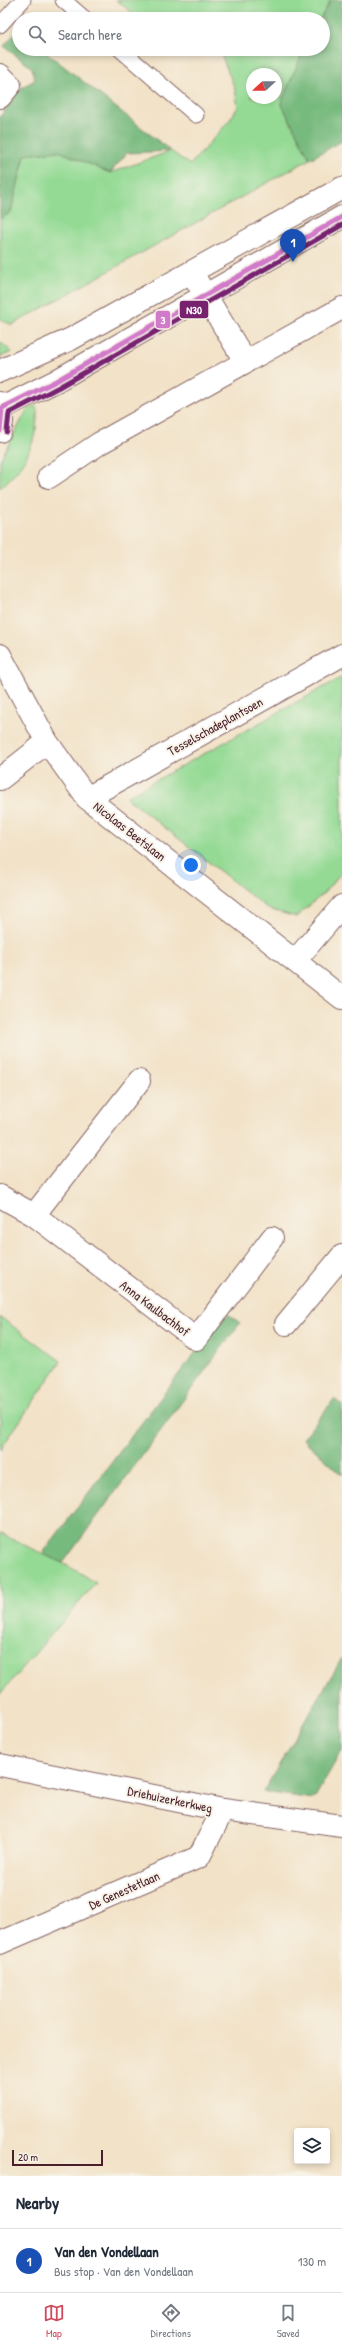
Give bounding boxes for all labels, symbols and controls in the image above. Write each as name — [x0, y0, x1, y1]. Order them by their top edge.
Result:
search box — [12, 12, 330, 56]
icon: search — [26, 23, 48, 45]
text: Search here — [58, 24, 122, 45]
north arrow — [246, 68, 282, 104]
pin: 1 — [280, 229, 306, 262]
line badge: N30 — [179, 300, 209, 319]
text: N30 — [186, 303, 202, 317]
line badge: 3 — [155, 310, 171, 329]
text: 3 — [161, 313, 166, 327]
street label: Tesselschadeplantsoen — [164, 692, 266, 760]
street label: Nicolaas Beetslaan — [90, 797, 170, 865]
your location — [181, 855, 201, 875]
street label: Anna Kaulbachhof — [116, 1276, 194, 1340]
street label: Driehuizerkerkweg — [126, 1781, 214, 1817]
street label: De Genestetlaan — [86, 1866, 162, 1914]
map controls — [294, 2128, 330, 2164]
button: layers — [294, 2128, 330, 2164]
scale bar — [12, 2148, 103, 2167]
text: 20 m — [18, 2150, 38, 2164]
text: Nearby — [16, 2191, 59, 2214]
text: Van den Vondellaan — [54, 2241, 159, 2262]
text: 1 — [27, 2252, 31, 2270]
text: 130 m — [298, 2252, 326, 2270]
text: Bus stop · Van den Vondellaan — [54, 2262, 193, 2280]
tab: Map — [43, 2302, 65, 2340]
tab: Directions — [151, 2302, 191, 2340]
tab: Saved — [277, 2302, 299, 2340]

